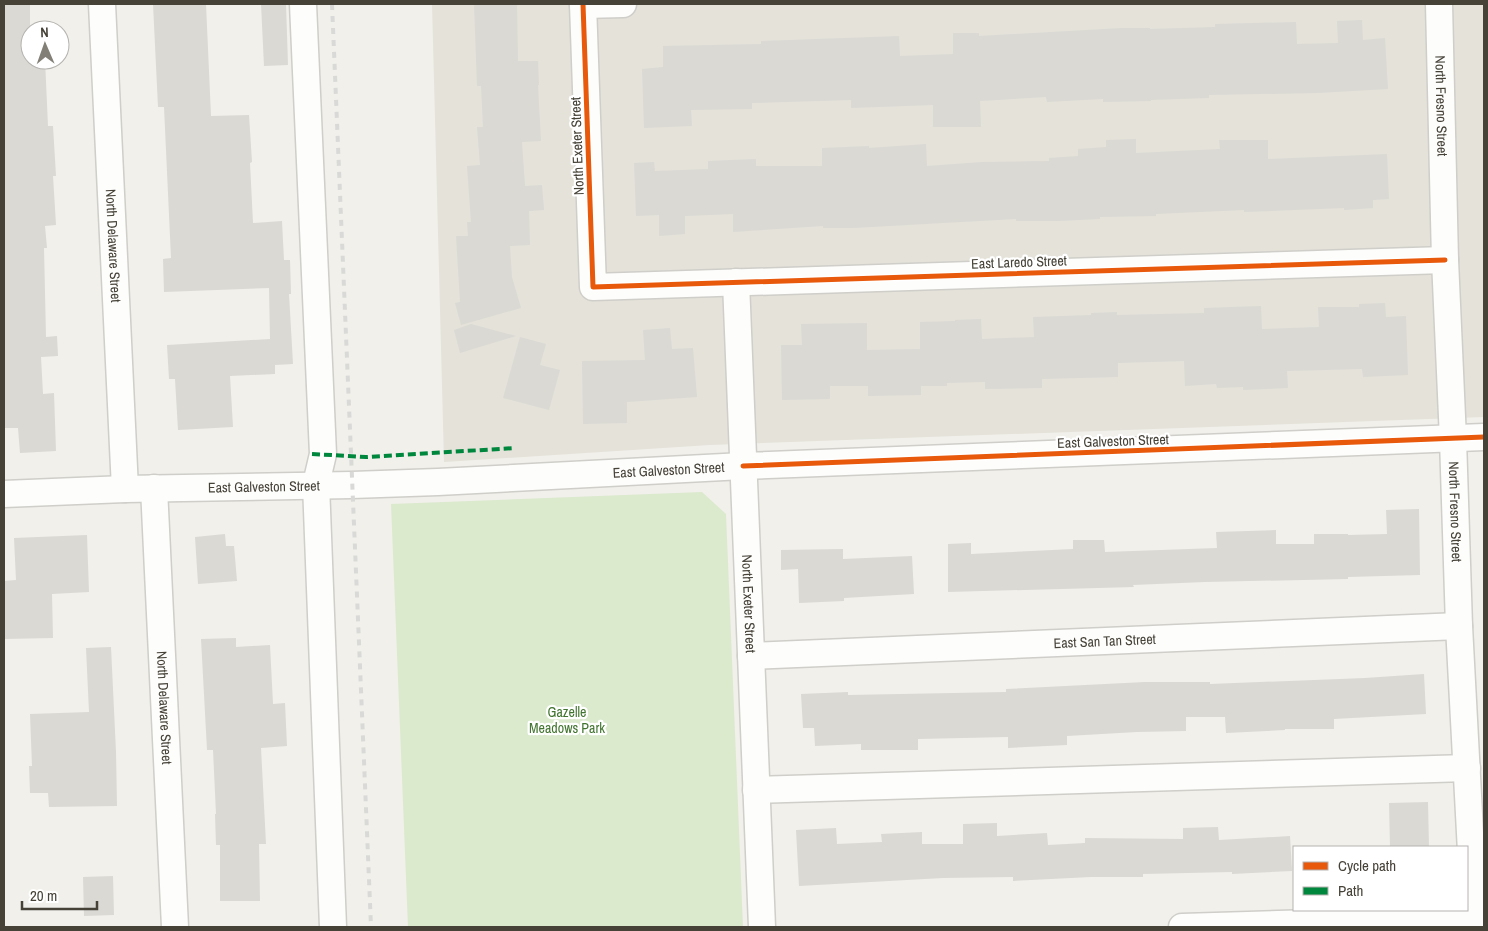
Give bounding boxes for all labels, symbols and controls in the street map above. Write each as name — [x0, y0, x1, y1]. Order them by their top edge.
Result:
north arrow — [20, 20, 70, 70]
text: N — [40, 23, 49, 41]
street label: North Fresno Street — [1431, 55, 1452, 157]
street label: North Exeter Street — [566, 97, 588, 195]
street label: North Delaware Street — [102, 188, 125, 303]
street label: East Laredo Street — [971, 251, 1067, 273]
street label: East Galveston Street — [1057, 430, 1169, 452]
street label: East Galveston Street — [612, 458, 725, 482]
street label: North Fresno Street — [1445, 461, 1466, 562]
street label: East Galveston Street — [208, 477, 320, 497]
street label: North Exeter Street — [738, 554, 760, 653]
street label: East San Tan Street — [1053, 630, 1156, 652]
street label: North Delaware Street — [153, 651, 176, 765]
park label: Gazelle Meadows Park — [529, 703, 605, 737]
legend — [1293, 846, 1468, 911]
text: Cycle path — [1338, 855, 1396, 876]
scale bar — [22, 878, 98, 910]
text: Path — [1338, 880, 1363, 901]
text: 20 m — [30, 885, 57, 906]

